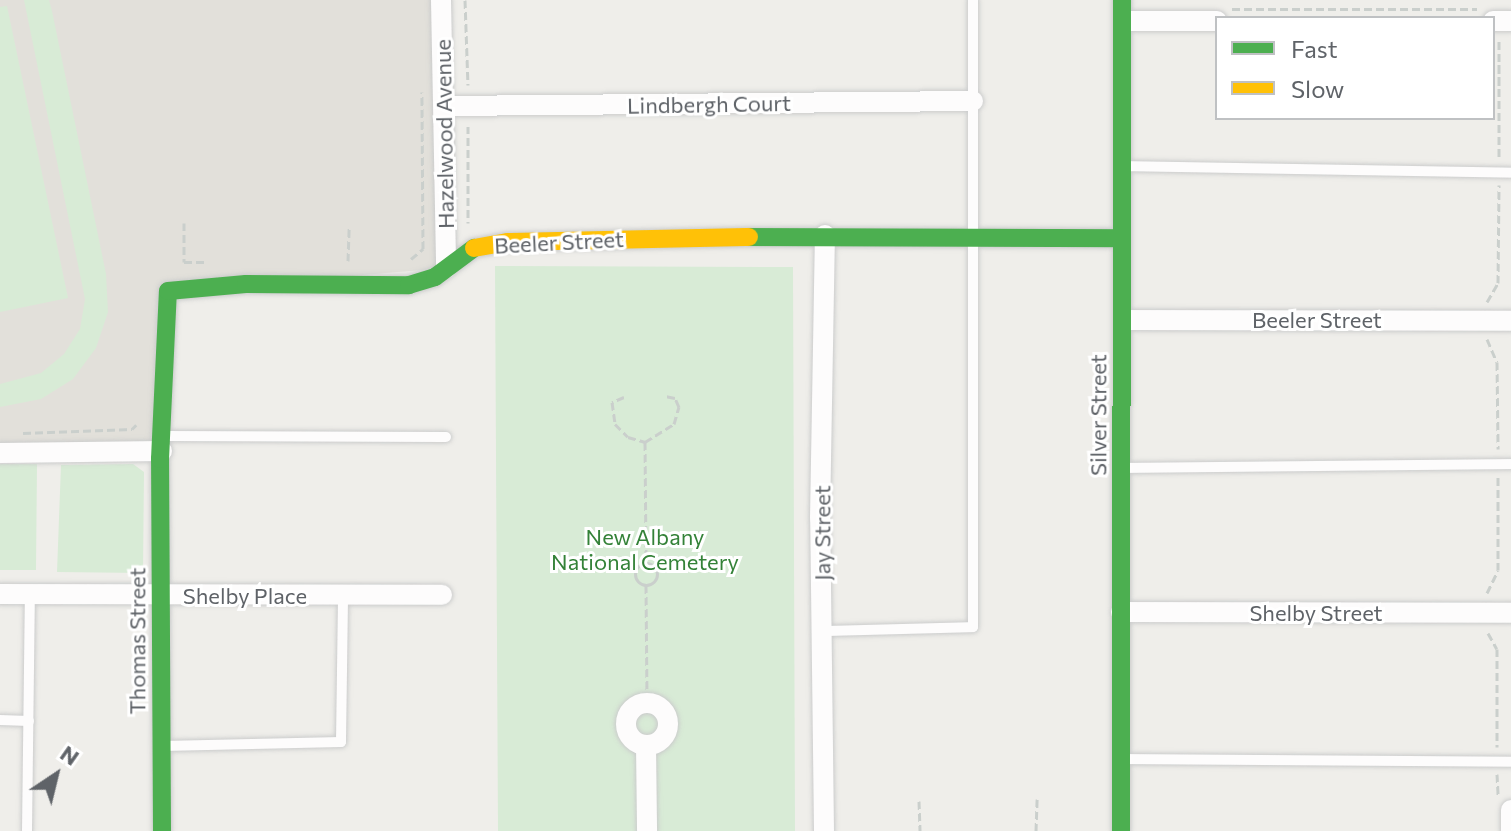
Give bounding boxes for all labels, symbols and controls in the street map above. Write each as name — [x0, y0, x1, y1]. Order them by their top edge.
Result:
legend — [1215, 16, 1495, 120]
text: Fast — [1291, 34, 1338, 63]
street label: Hazelwood Avenue — [429, 39, 459, 229]
text: Slow — [1291, 74, 1344, 103]
street label: Lindbergh Court — [627, 89, 791, 119]
street label: Beeler Street — [494, 225, 624, 259]
street label: Beeler Street — [1252, 307, 1382, 333]
street label: Silver Street — [1085, 354, 1111, 476]
street label: Jay Street — [809, 485, 835, 581]
park label: New Albany National Cemetery — [551, 523, 739, 574]
street label: Thomas Street — [124, 568, 150, 714]
street label: Shelby Place — [183, 583, 307, 609]
street label: Shelby Street — [1249, 600, 1383, 626]
north arrow — [16, 735, 96, 815]
text: N — [56, 739, 85, 771]

